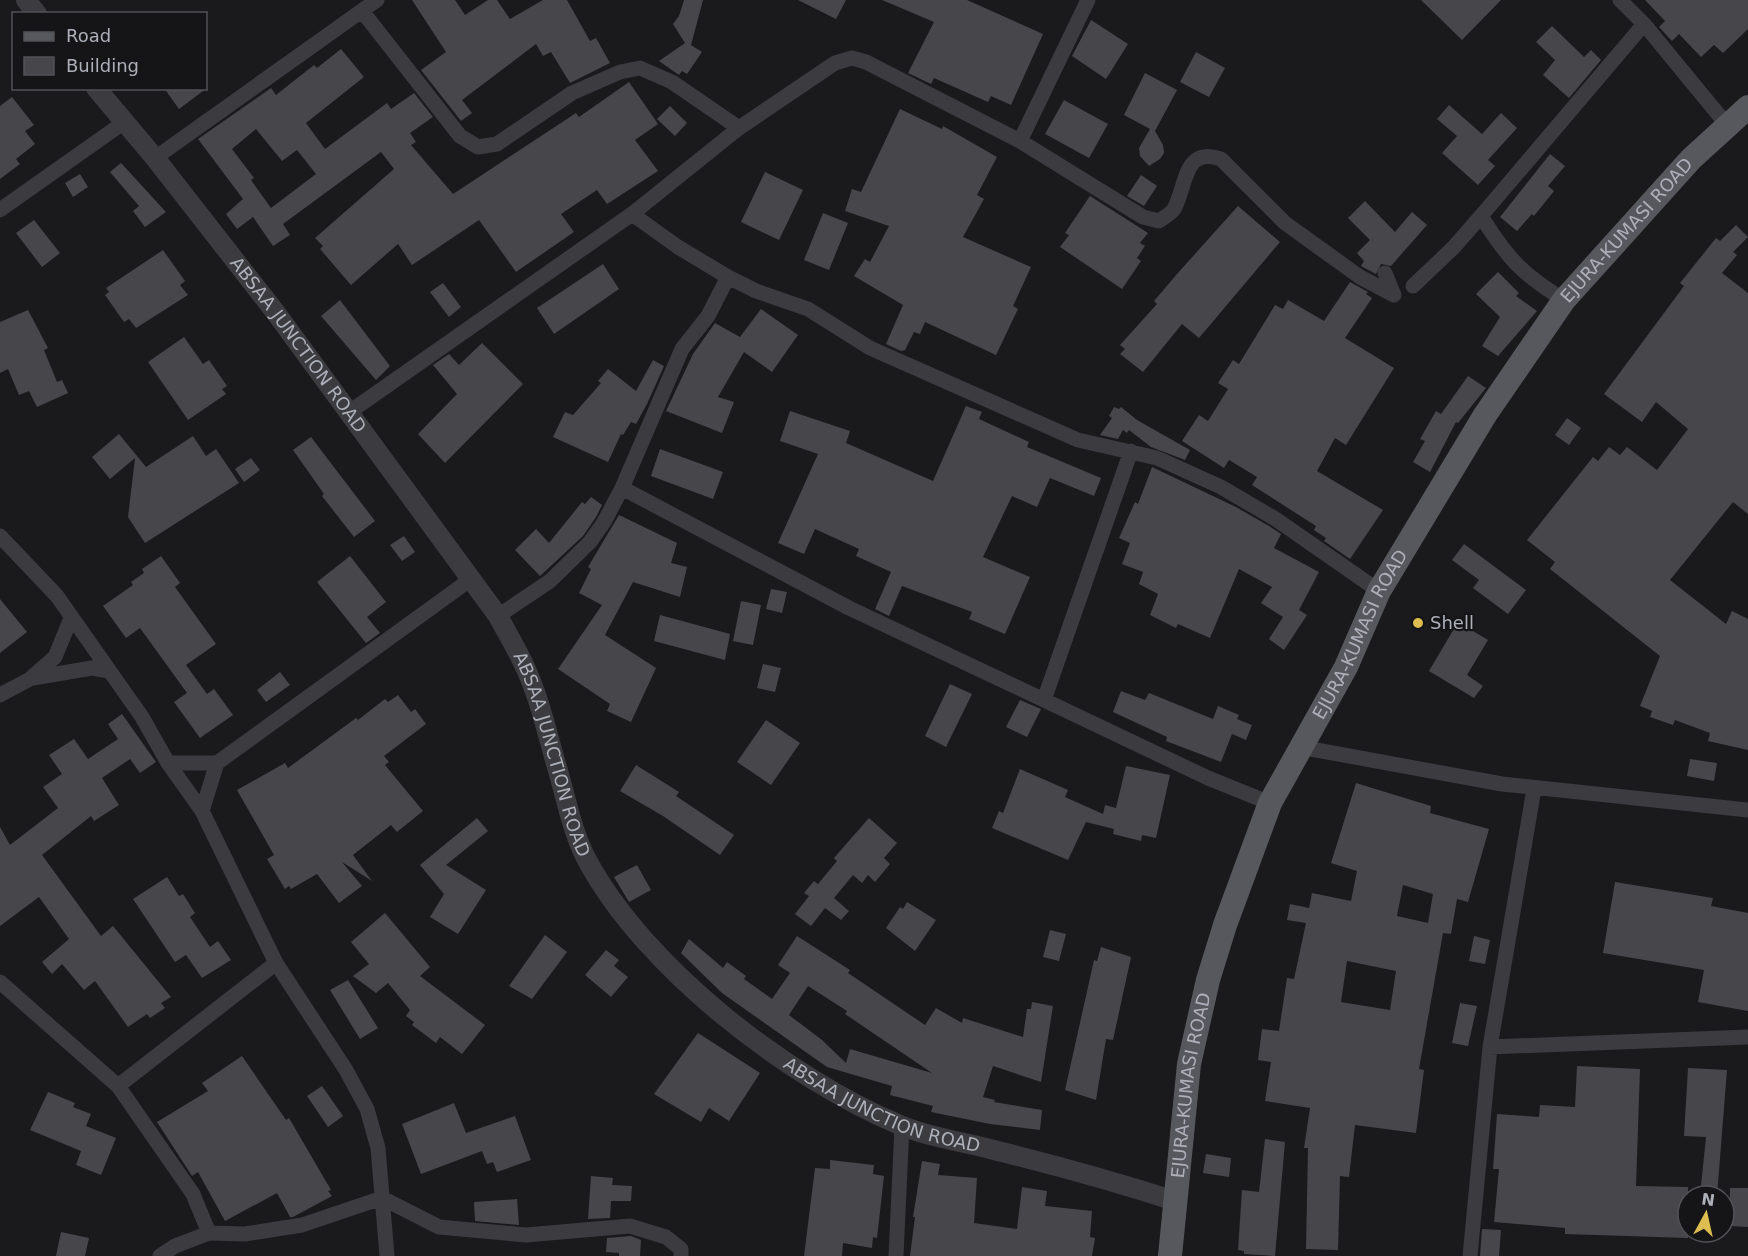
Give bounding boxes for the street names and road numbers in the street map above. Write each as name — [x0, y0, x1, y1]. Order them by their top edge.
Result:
street label: EJURA-KUMASI ROAD — [1556, 153, 1697, 307]
street label: ABSAA JUNCTION ROAD — [226, 253, 371, 436]
street label: EJURA-KUMASI ROAD — [1308, 546, 1412, 723]
street label: ABSAA JUNCTION ROAD — [509, 648, 595, 860]
street label: EJURA-KUMASI ROAD — [1167, 991, 1215, 1179]
street label: ABSAA JUNCTION ROAD — [780, 1053, 982, 1156]

